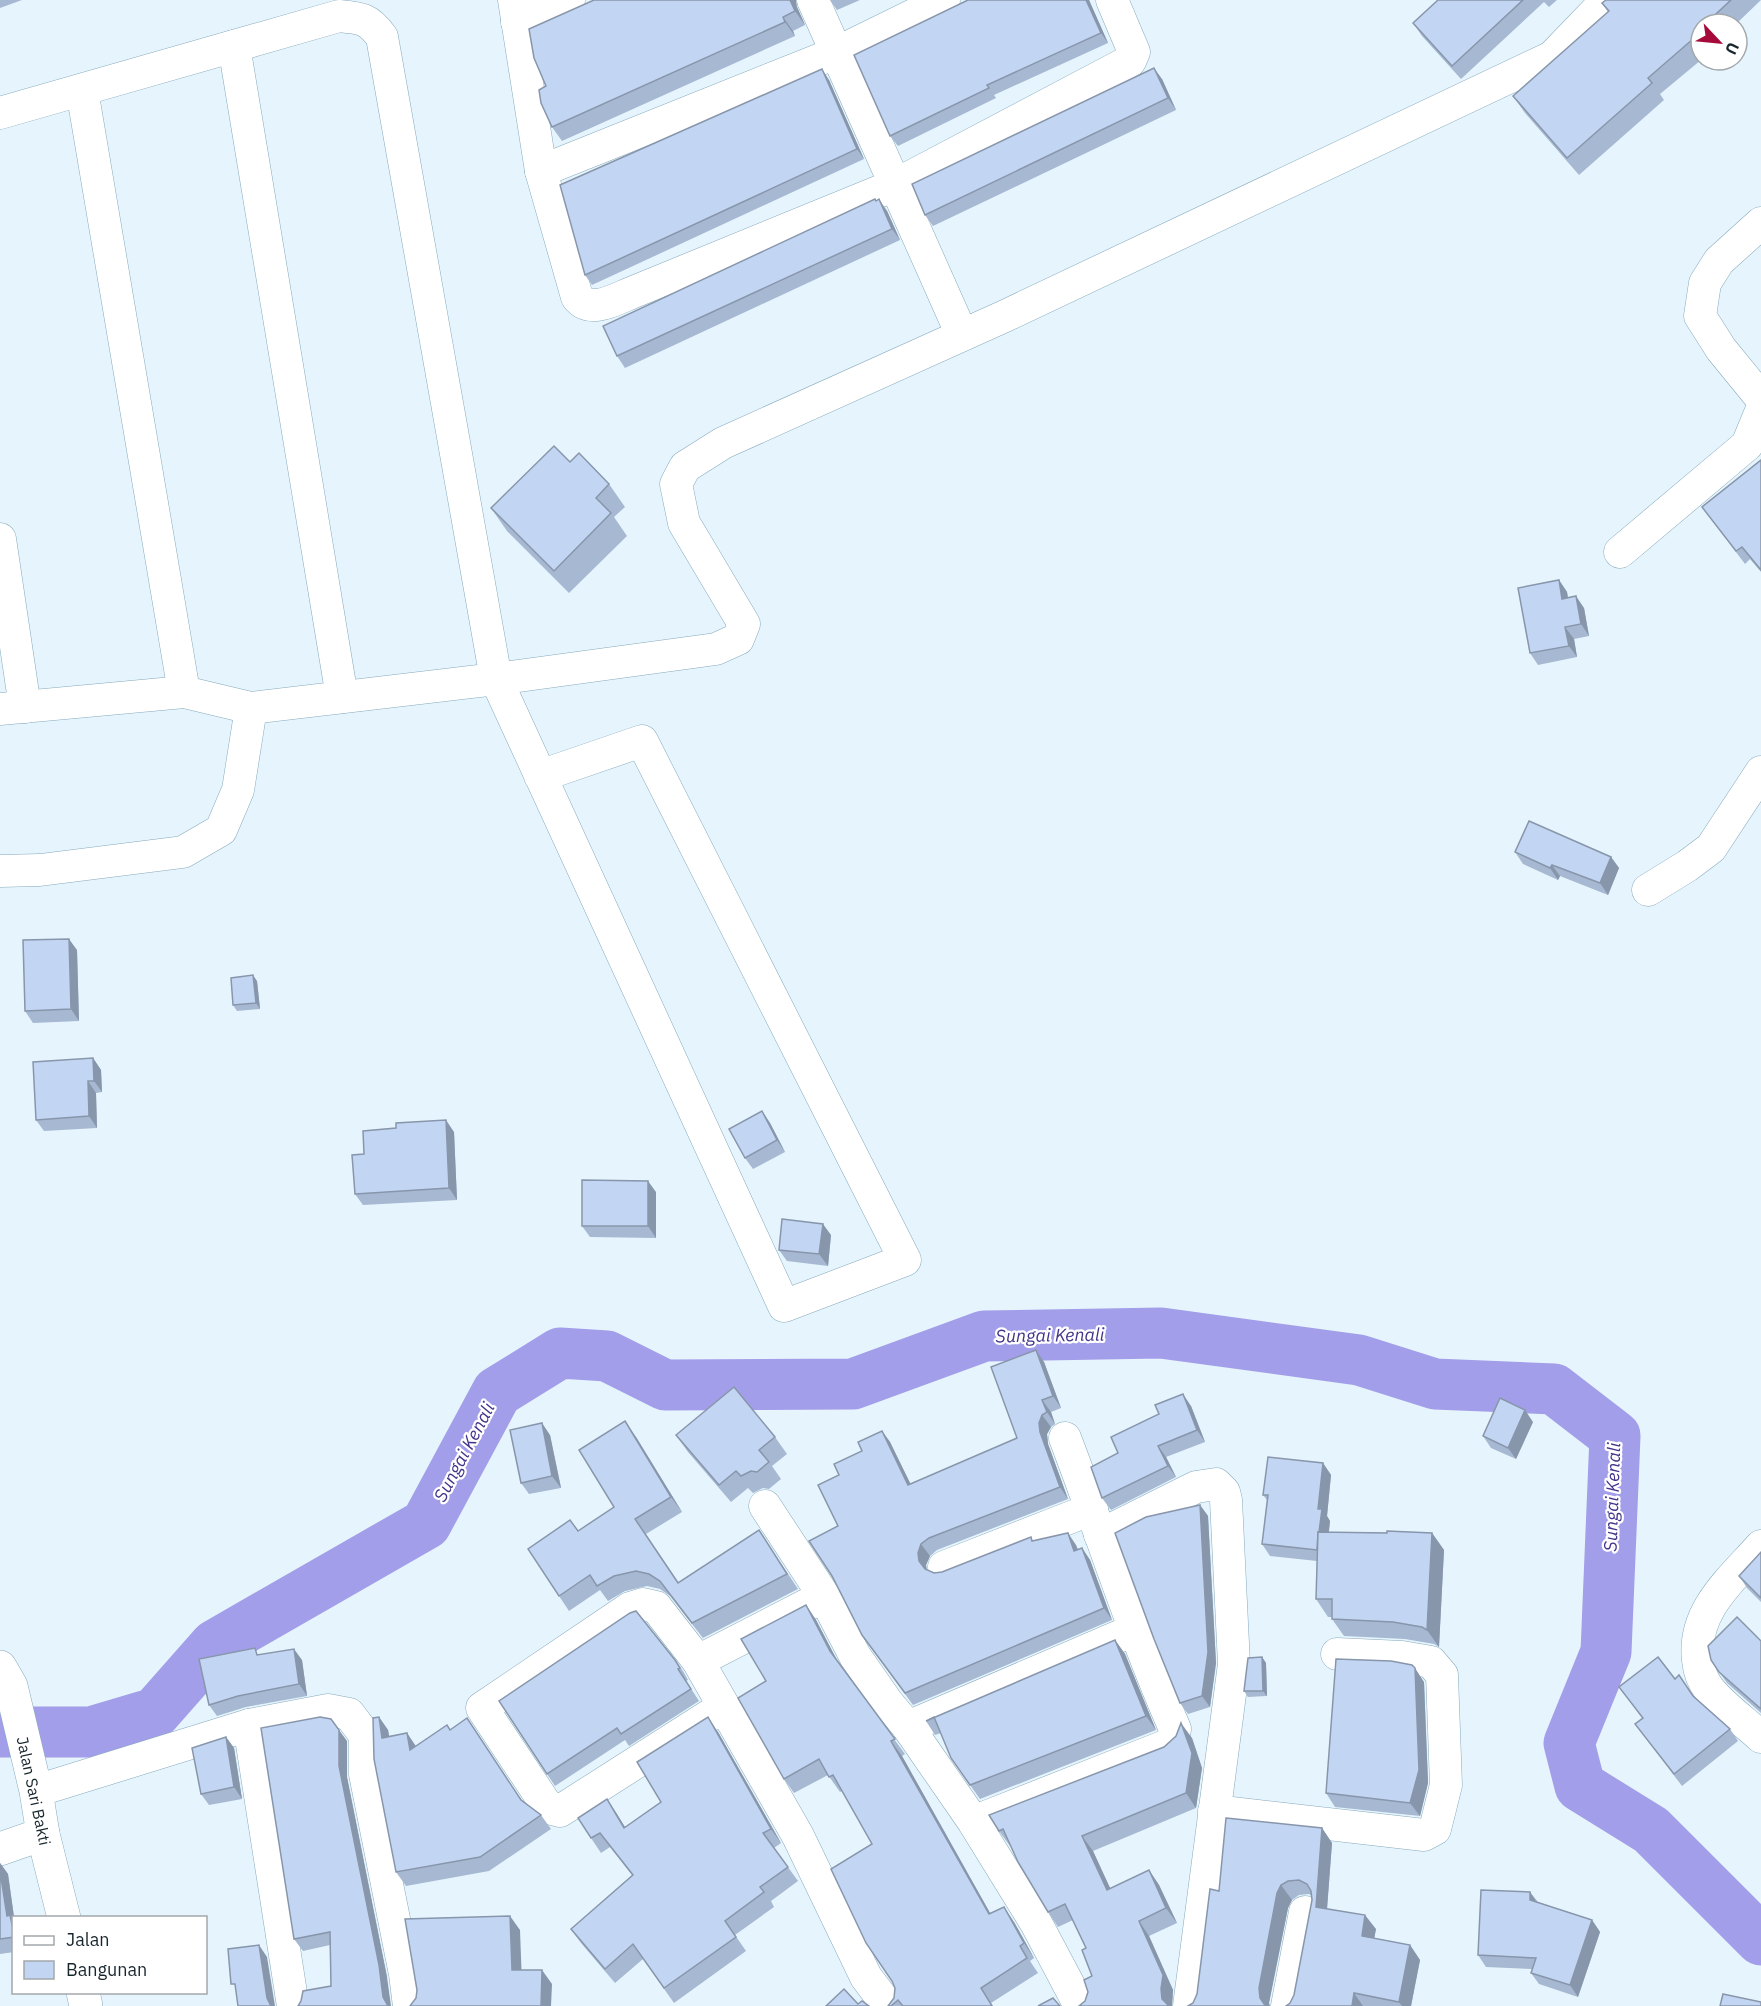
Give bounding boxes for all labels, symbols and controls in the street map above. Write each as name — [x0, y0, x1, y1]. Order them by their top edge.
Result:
north arrow — [1689, 12, 1749, 72]
text: U — [1721, 39, 1744, 58]
water label: Sungai Kenali — [995, 1323, 1105, 1347]
water label: Sungai Kenali — [428, 1398, 500, 1506]
water label: Sungai Kenali — [1599, 1442, 1625, 1552]
street label: Jalan Sari Bakti — [13, 1735, 55, 1847]
legend — [12, 1916, 207, 1994]
text: Jalan — [66, 1928, 110, 1951]
text: Bangunan — [66, 1958, 147, 1981]

